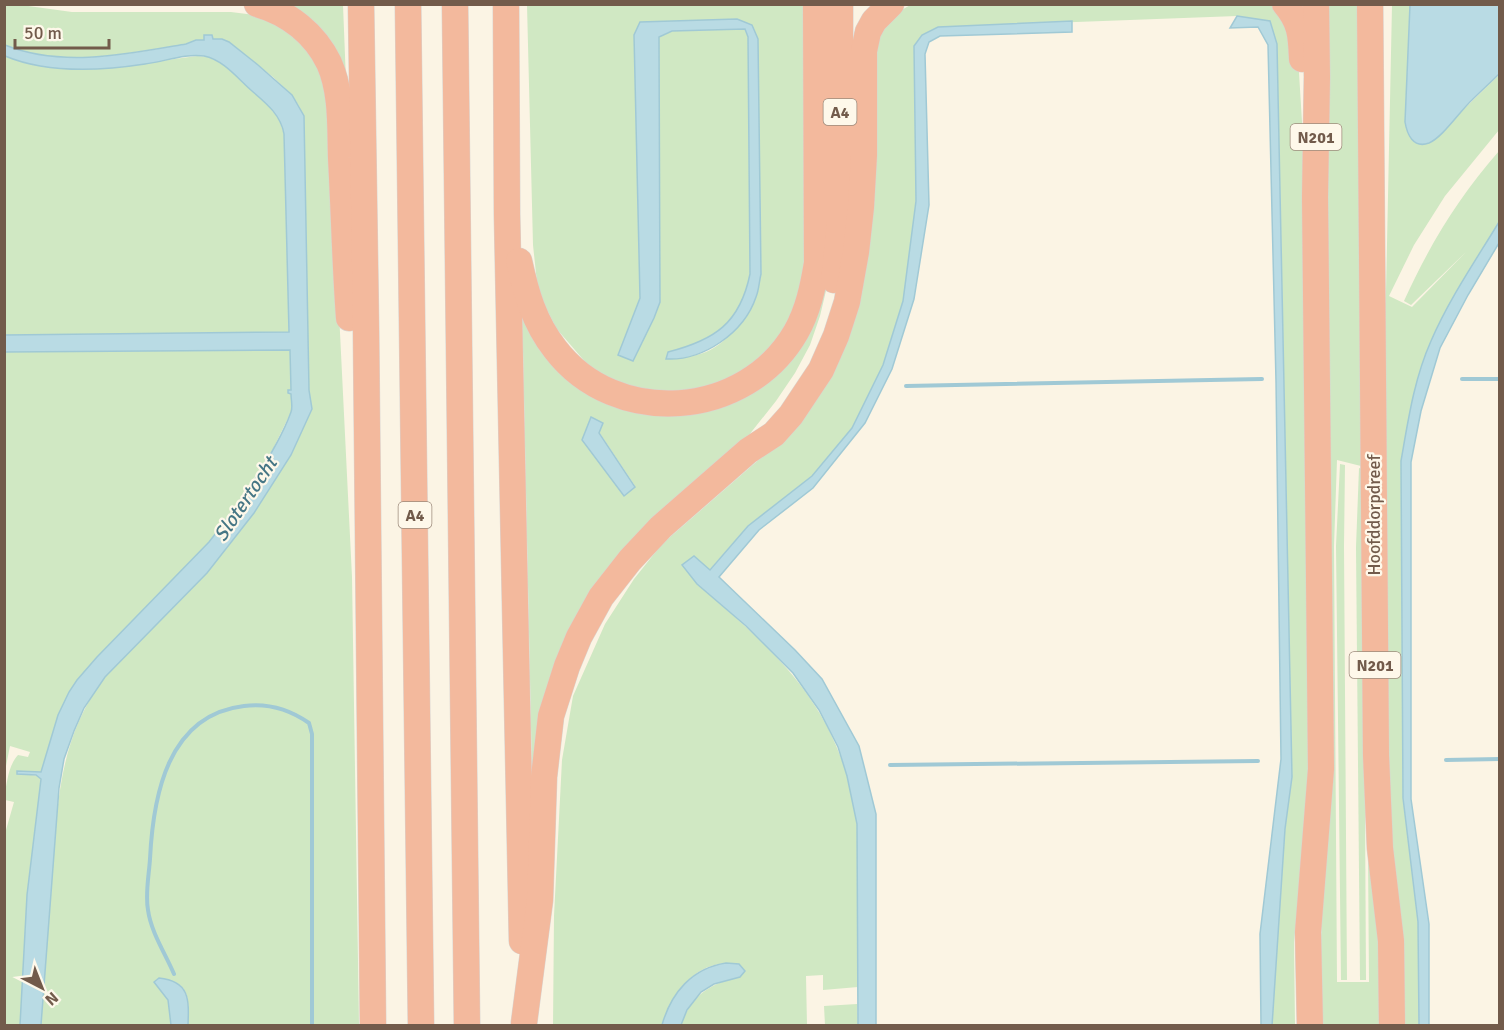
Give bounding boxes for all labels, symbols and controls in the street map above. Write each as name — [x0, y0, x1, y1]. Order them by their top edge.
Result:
scale bar — [15, 12, 110, 50]
text: 50 m — [24, 22, 62, 44]
road number: A4 — [824, 99, 856, 125]
road number: N201 — [1290, 124, 1342, 150]
water label: Slotertocht — [208, 451, 284, 546]
street label: Hoofddorpdreef — [1363, 453, 1385, 576]
road number: A4 — [398, 502, 432, 528]
road number: N201 — [1350, 652, 1400, 678]
north arrow — [12, 958, 72, 1018]
text: N — [41, 987, 62, 1010]

